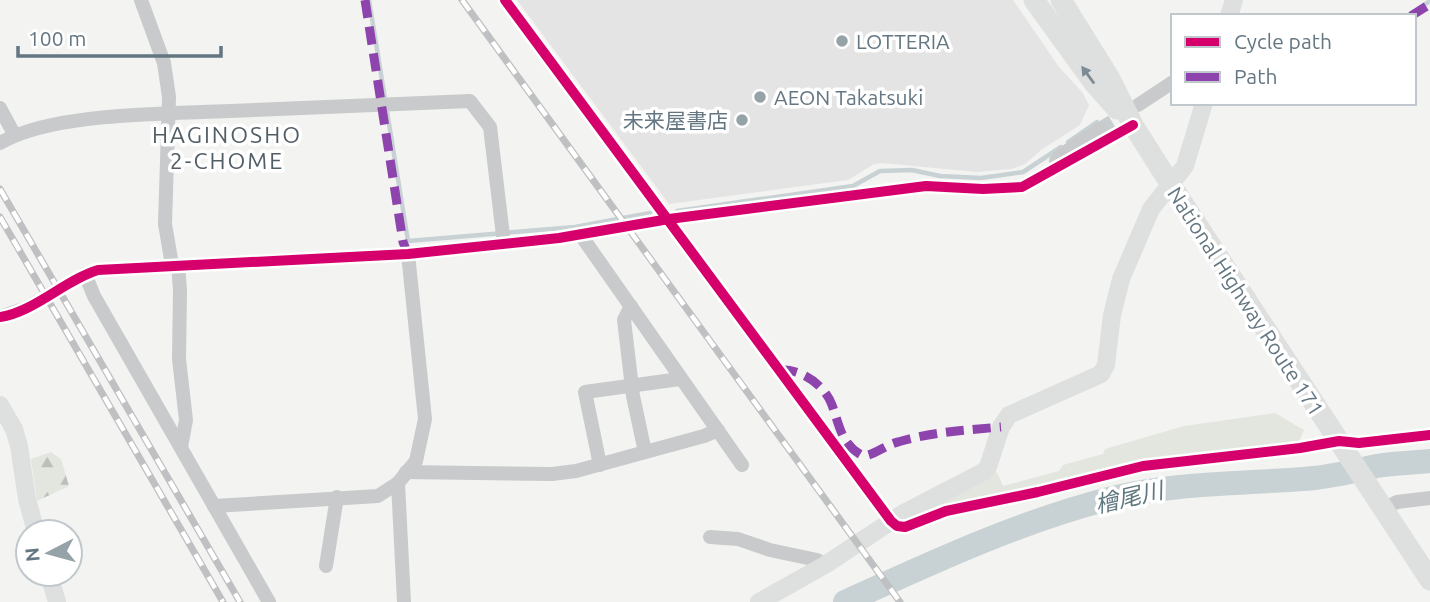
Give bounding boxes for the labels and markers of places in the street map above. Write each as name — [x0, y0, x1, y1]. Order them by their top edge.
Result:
place label: LOTTERIA — [856, 29, 950, 53]
marker: LOTTERIA — [834, 33, 850, 49]
place label: AEON Takatsuki — [774, 85, 923, 109]
marker: AEON Takatsuki — [752, 89, 768, 105]
place label: 未来屋書店 — [623, 108, 728, 132]
marker: 未来屋書店 — [734, 112, 750, 128]

